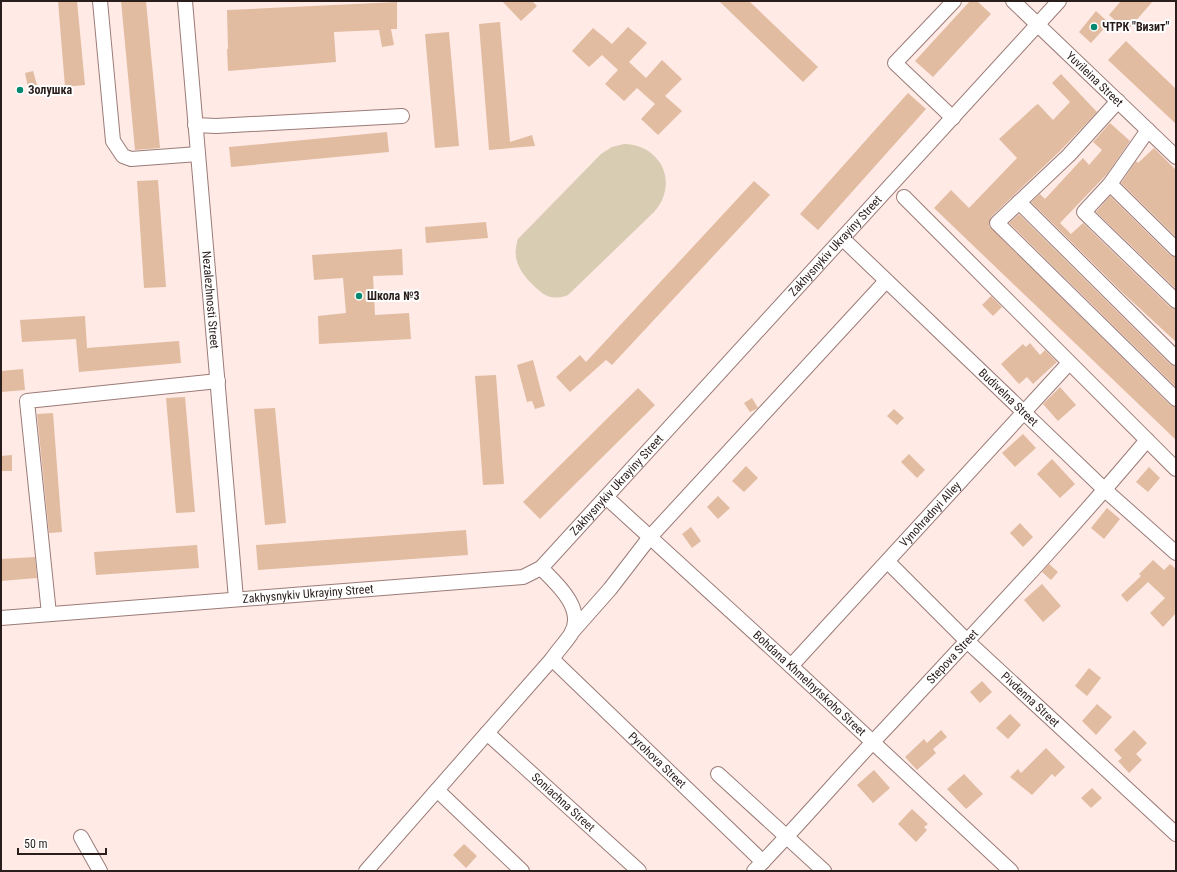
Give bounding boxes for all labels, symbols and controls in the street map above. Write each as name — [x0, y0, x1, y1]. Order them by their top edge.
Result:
place label: ЧТРК "Визит" — [1102, 20, 1170, 34]
marker: ЧТРК "Визит" — [1089, 22, 1099, 32]
street label: Yuvileina Street — [1063, 49, 1126, 110]
place label: Золушка — [28, 83, 72, 97]
marker: Золушка — [15, 85, 25, 95]
street label: Zakhysnykiv Ukrayiny Street — [786, 192, 885, 299]
street label: Nezalezhnosti Street — [199, 250, 222, 350]
place label: Школа №3 — [367, 289, 420, 303]
marker: Школа №3 — [354, 291, 364, 301]
street label: Budivelna Street — [976, 366, 1041, 429]
street label: Zakhysnykiv Ukrayiny Street — [567, 432, 667, 538]
street label: Vynohradnyi Alley — [897, 479, 964, 550]
street label: Zakhysnykiv Ukrayiny Street — [242, 582, 375, 606]
street label: Stepova Street — [924, 626, 981, 687]
street label: Bohdana Khmelnytskoho Street — [750, 628, 869, 739]
street label: Pivdenna Street — [998, 669, 1063, 730]
street label: Pyrohova Street — [625, 729, 689, 791]
street label: Soniachna Street — [529, 770, 598, 835]
scale bar — [18, 830, 106, 856]
text: 50 m — [24, 837, 48, 851]

